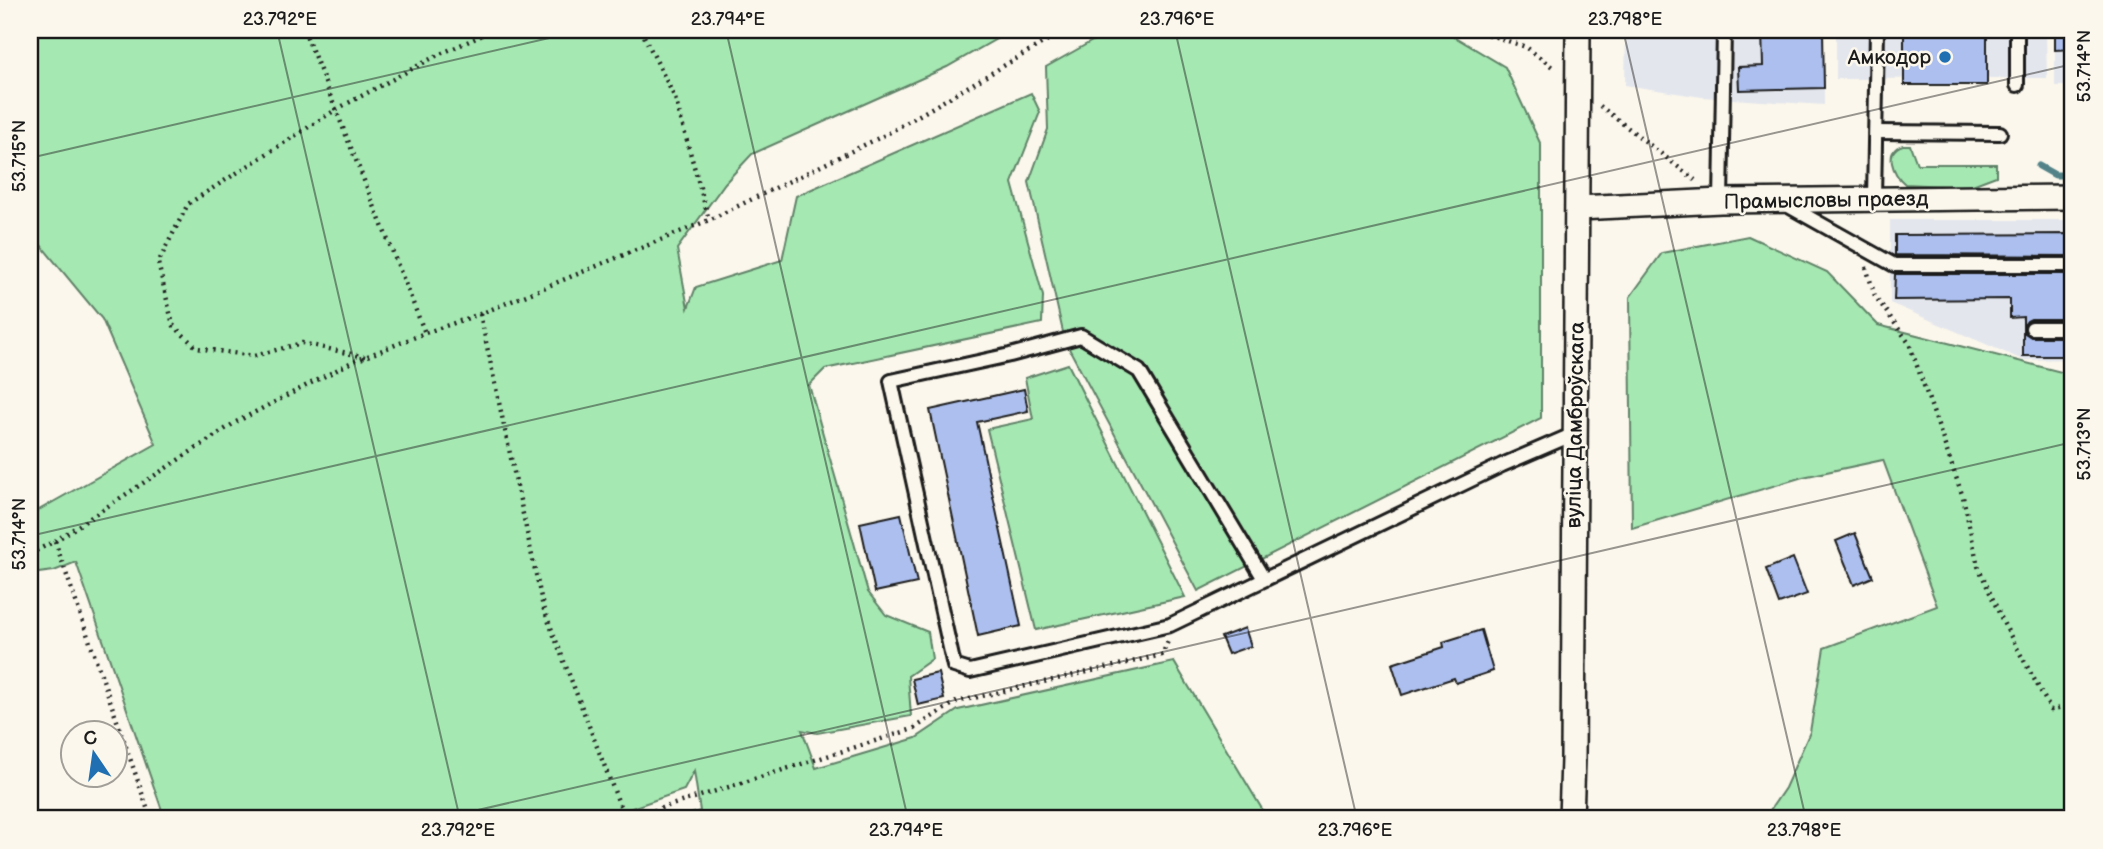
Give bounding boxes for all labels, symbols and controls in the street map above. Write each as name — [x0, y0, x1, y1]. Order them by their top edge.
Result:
text: 23.792°E — [243, 9, 317, 30]
text: 23.794°E — [691, 9, 765, 30]
text: 23.796°E — [1140, 9, 1215, 30]
text: 23.798°E — [1588, 9, 1662, 30]
text: 53.714°N — [2074, 30, 2095, 102]
place label: Амкодор — [1847, 45, 1931, 70]
marker: Амкодор — [1937, 49, 1953, 65]
text: 53.715°N — [9, 120, 30, 192]
street label: Прамысловы праезд — [1723, 186, 1929, 215]
street label: вуліца Дамброўскага — [1561, 321, 1590, 529]
text: 53.713°N — [2074, 407, 2095, 481]
text: 53.714°N — [9, 498, 30, 570]
north arrow — [60, 720, 130, 790]
text: С — [81, 726, 100, 752]
text: 23.792°E — [421, 820, 495, 841]
text: 23.794°E — [869, 820, 943, 841]
text: 23.796°E — [1318, 820, 1393, 841]
text: 23.798°E — [1767, 820, 1841, 841]

